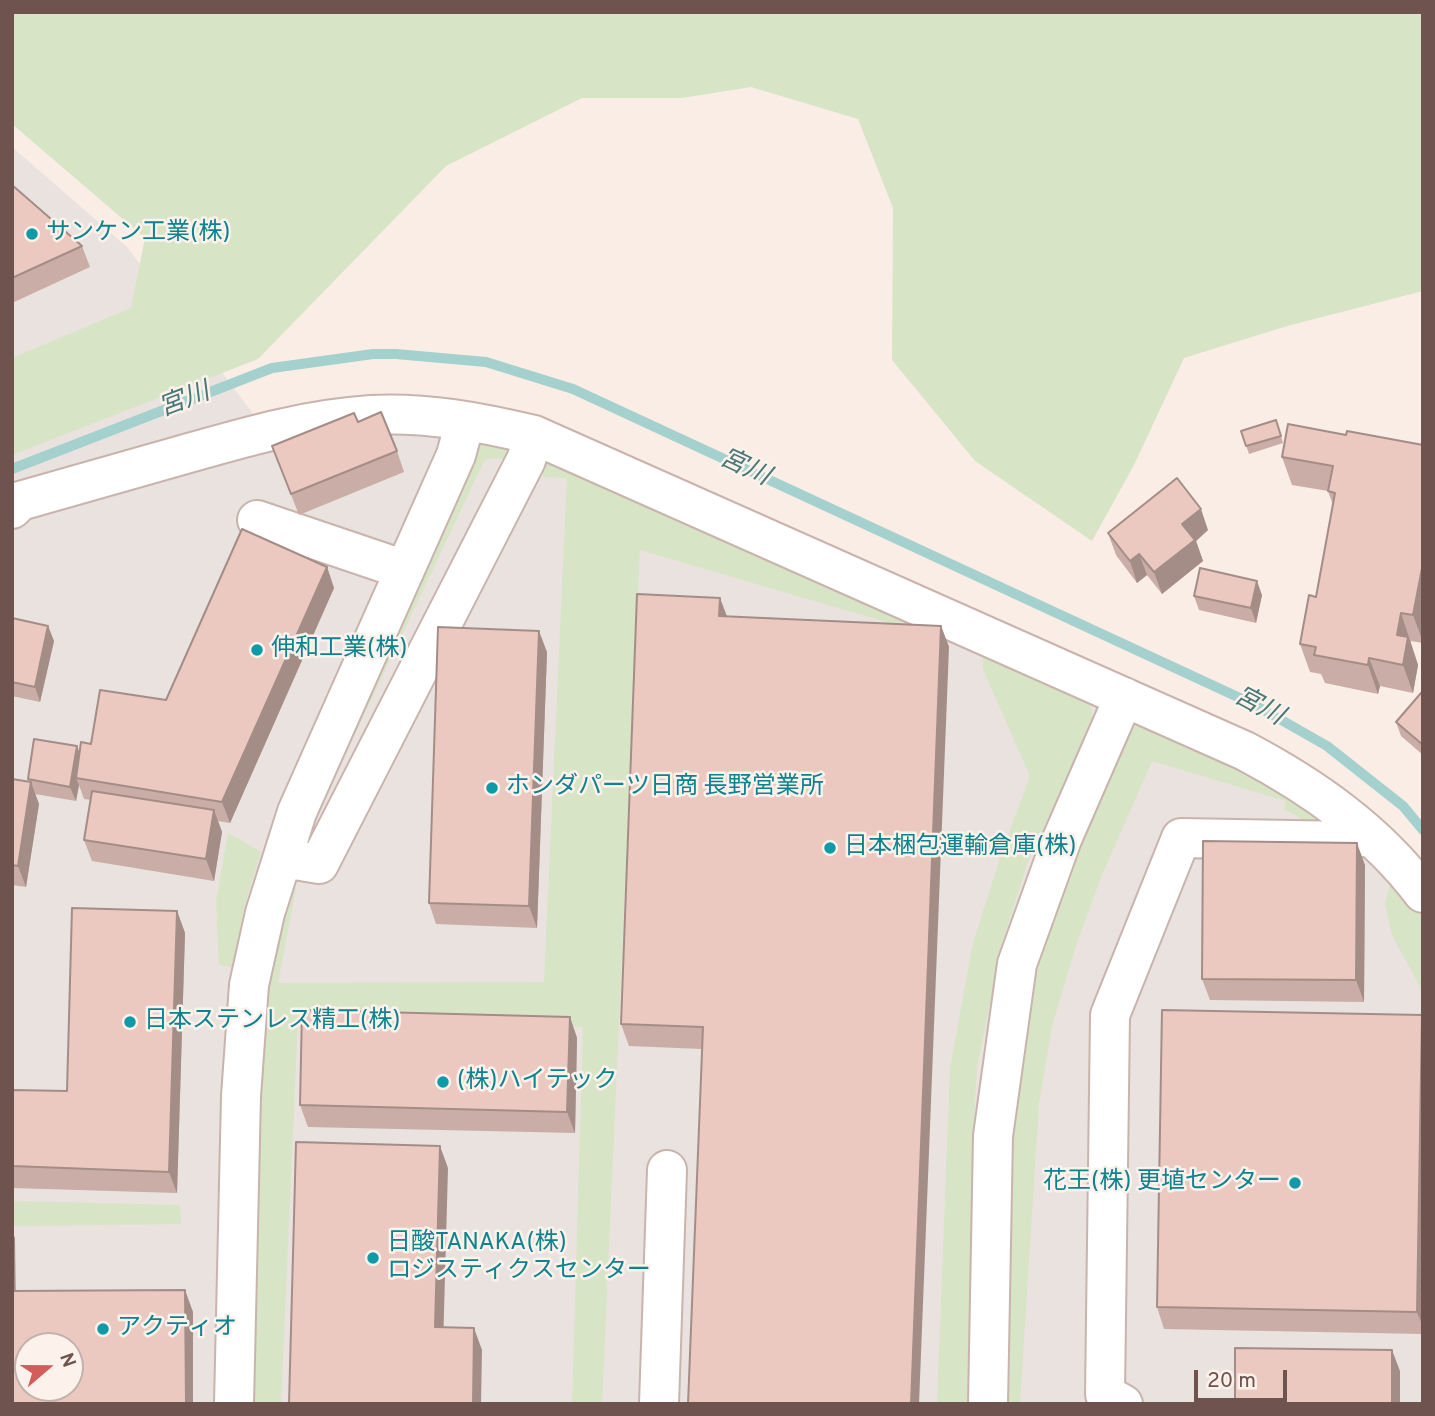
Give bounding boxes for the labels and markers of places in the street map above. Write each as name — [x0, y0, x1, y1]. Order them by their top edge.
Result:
place label: サンケン工業(株) — [46, 220, 230, 248]
marker: サンケン工業(株) — [24, 226, 40, 242]
place label: 伸和工業(株) — [271, 636, 407, 664]
marker: 伸和工業(株) — [249, 642, 265, 658]
place label: ホンダパーツ日商 長野営業所 — [506, 774, 824, 802]
marker: ホンダパーツ日商 長野営業所 — [484, 780, 500, 796]
place label: 日本梱包運輸倉庫(株) — [844, 834, 1076, 862]
marker: 日本梱包運輸倉庫(株) — [822, 840, 838, 856]
place label: 日本ステンレス精工(株) — [144, 1008, 400, 1036]
marker: 日本ステンレス精工(株) — [122, 1014, 138, 1030]
place label: (株)ハイテック — [457, 1068, 617, 1096]
marker: (株)ハイテック — [435, 1074, 451, 1090]
place label: 花王(株) 更埴センター — [1043, 1169, 1281, 1197]
marker: 花王(株) 更埴センター — [1287, 1175, 1303, 1191]
place label: 日酸TANAKA(株) ロジスティクスセンター — [387, 1230, 651, 1286]
marker: 日酸TANAKA(株) ロジスティクスセンター — [365, 1250, 381, 1266]
place label: アクティオ — [117, 1315, 237, 1343]
marker: アクティオ — [95, 1321, 111, 1337]

